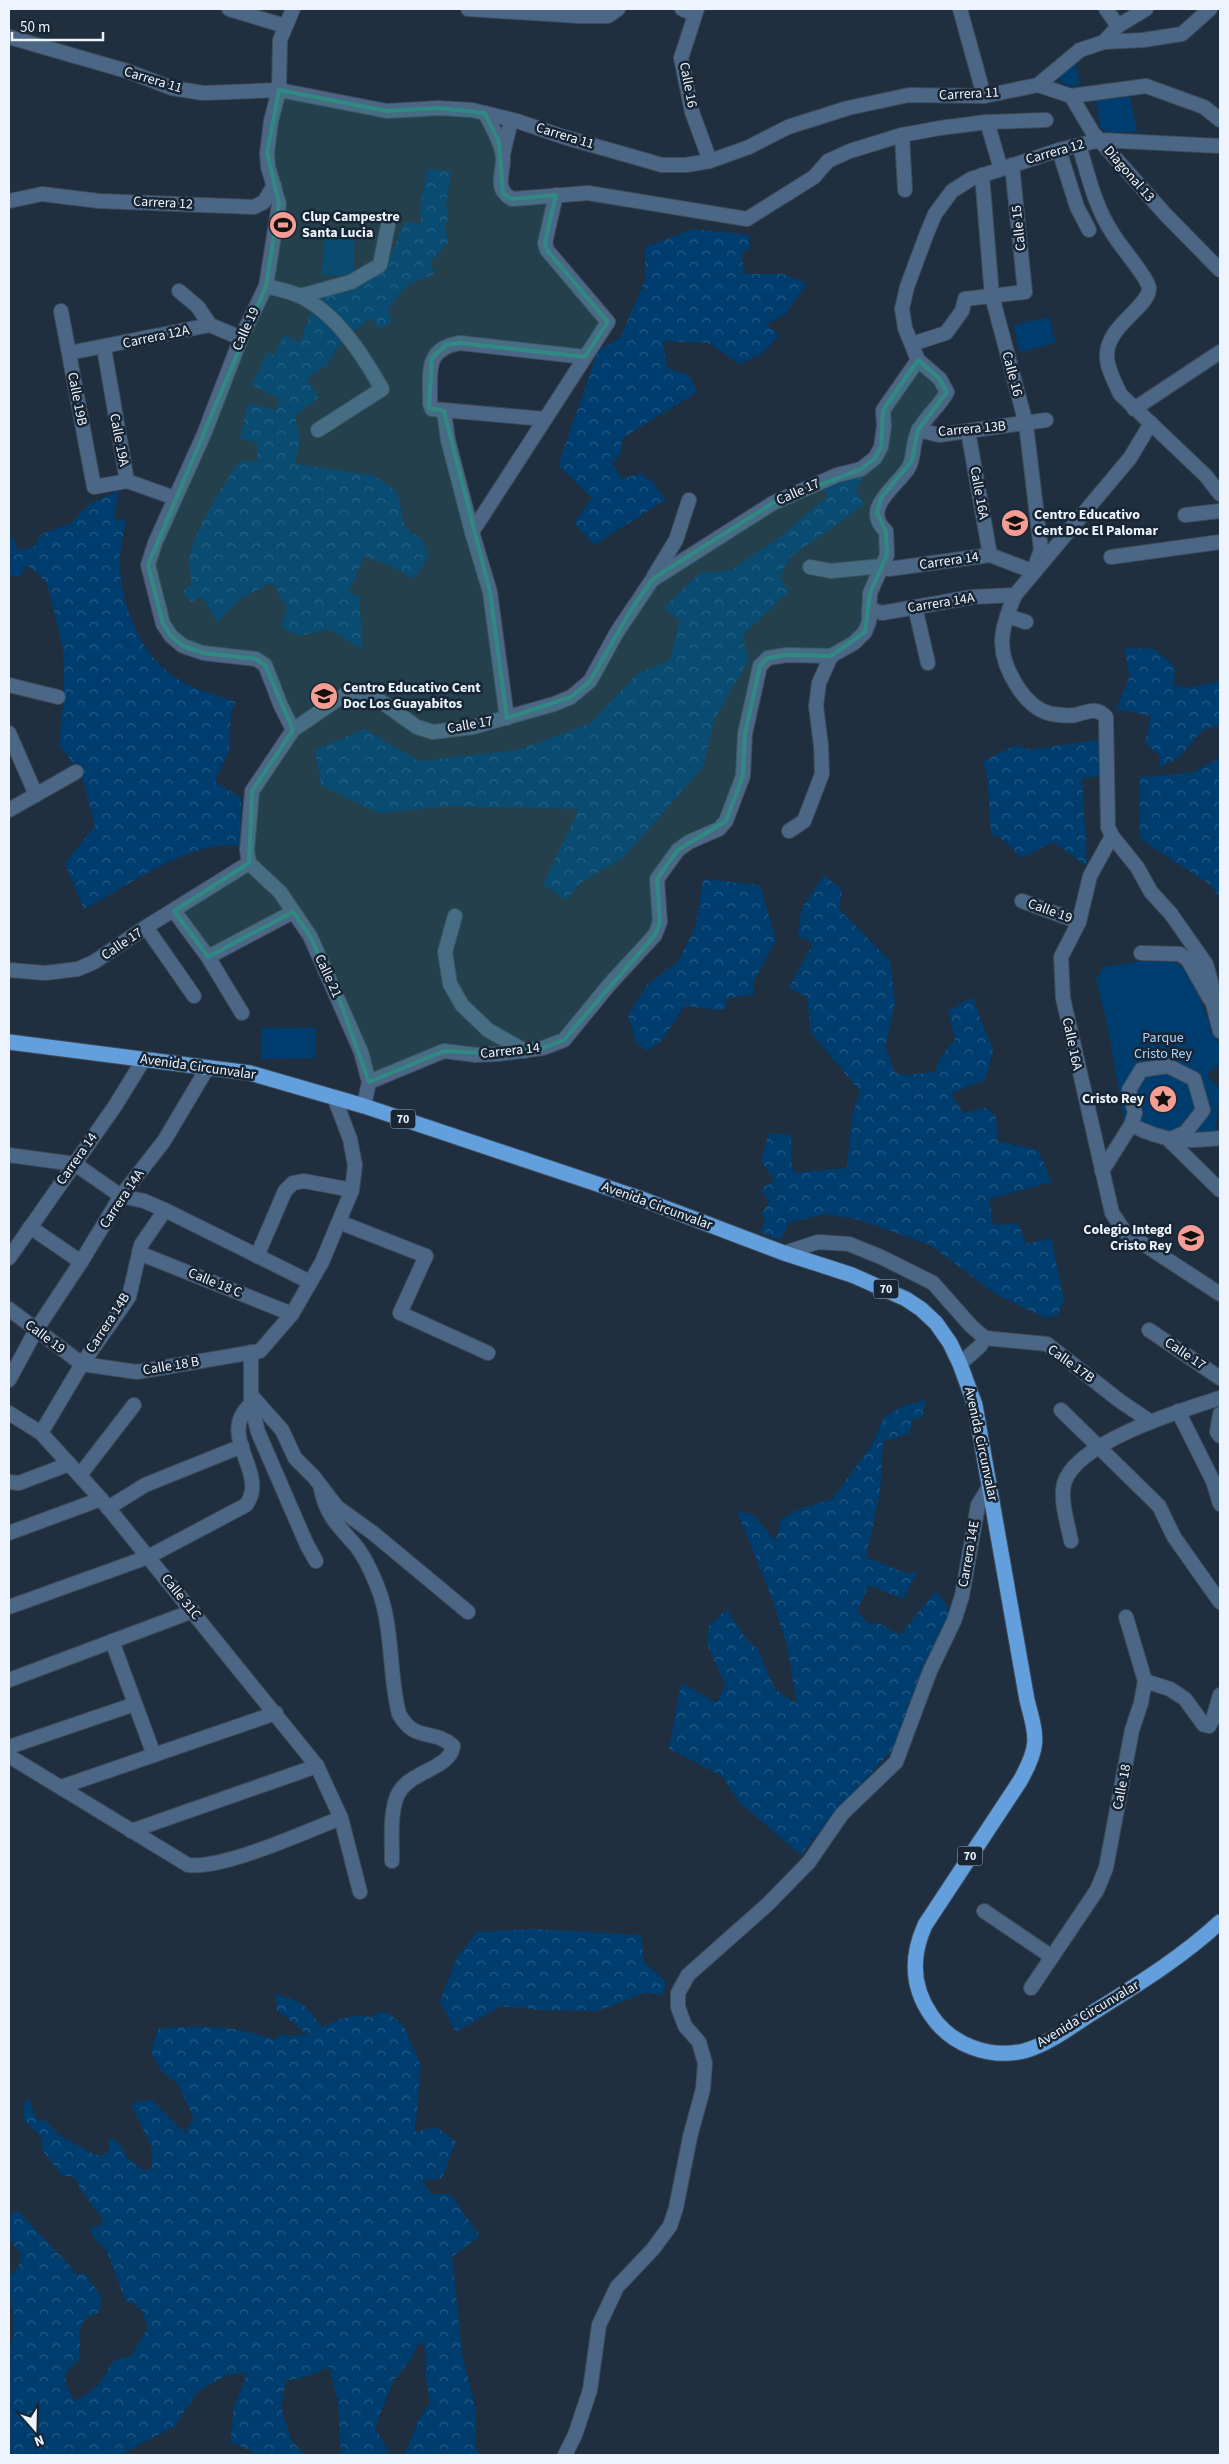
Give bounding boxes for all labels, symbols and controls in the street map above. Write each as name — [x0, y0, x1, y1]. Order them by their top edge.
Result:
scale bar — [12, 10, 104, 42]
text: 50 m — [20, 17, 50, 38]
street label: Calle 16 — [674, 61, 702, 109]
street label: Carrera 11 — [121, 62, 185, 98]
street label: Carrera 11 — [939, 82, 999, 106]
street label: Carrera 11 — [533, 118, 597, 154]
street label: Carrera 12 — [1023, 134, 1087, 170]
street label: Diagonal 13 — [1099, 142, 1159, 206]
street label: Carrera 12 — [133, 191, 193, 215]
street label: Calle 15 — [1007, 204, 1031, 252]
place label: Clup Campestre Santa Lucia — [302, 207, 400, 243]
sports icon: Clup Campestre Santa Lucia — [268, 210, 298, 240]
street label: Calle 19 — [228, 304, 264, 354]
street label: Carrera 12A — [121, 320, 191, 354]
street label: Calle 16 — [996, 349, 1028, 399]
street label: Calle 19B — [62, 371, 92, 427]
street label: Calle 19A — [104, 412, 134, 469]
street label: Carrera 13B — [937, 416, 1007, 442]
street label: Calle 16A — [965, 465, 994, 521]
street label: Calle 17 — [773, 474, 823, 510]
place label: Centro Educativo Cent Doc El Palomar — [1034, 505, 1158, 541]
school or university icon: Centro Educativo Cent Doc El Palomar — [1000, 508, 1030, 538]
street label: Carrera 14 — [918, 547, 980, 575]
street label: Carrera 14A — [906, 588, 976, 618]
place label: Centro Educativo Cent Doc Los Guayabitos — [343, 678, 481, 714]
school or university icon: Centro Educativo Cent Doc Los Guayabitos — [309, 681, 339, 711]
street label: Calle 17 — [446, 711, 494, 739]
street label: Calle 19 — [1025, 894, 1075, 928]
street label: Calle 17 — [97, 923, 147, 965]
street label: Calle 21 — [309, 951, 347, 1001]
street label: Calle 16A — [1057, 1016, 1087, 1073]
park label: Parque Cristo Rey — [1134, 1028, 1193, 1064]
street label: Carrera 14 — [479, 1038, 541, 1064]
street label: Avenida Circunvalar — [139, 1049, 257, 1085]
place icon: Cristo Rey — [1148, 1084, 1178, 1114]
place label: Cristo Rey — [1082, 1089, 1145, 1109]
road number: 70 — [390, 1110, 416, 1128]
street label: Carrera 14 — [52, 1129, 102, 1189]
street label: Carrera 14A — [95, 1165, 149, 1233]
street label: Avenida Circunvalar — [599, 1177, 715, 1235]
place label: Colegio Integd Cristo Rey — [1083, 1220, 1173, 1256]
school or university icon: Colegio Integd Cristo Rey — [1176, 1223, 1206, 1253]
street label: Calle 18 C — [185, 1263, 245, 1303]
road number: 70 — [874, 1280, 898, 1298]
street label: Carrera 14B — [81, 1289, 135, 1357]
street label: Calle 19 — [21, 1315, 69, 1359]
street label: Calle 17 — [1160, 1333, 1210, 1375]
street label: Calle 17B — [1043, 1340, 1099, 1388]
street label: Calle 18 B — [141, 1352, 201, 1380]
street label: Avenida Circunvalar — [959, 1385, 1003, 1503]
street label: Carrera 14E — [953, 1519, 985, 1589]
street label: Calle 31C — [156, 1570, 206, 1624]
street label: Calle 18 — [1108, 1763, 1136, 1811]
road number: 70 — [958, 1846, 982, 1865]
street label: Avenida Circunvalar — [1033, 1975, 1143, 2053]
north arrow — [10, 2404, 60, 2454]
text: N — [31, 2429, 47, 2451]

